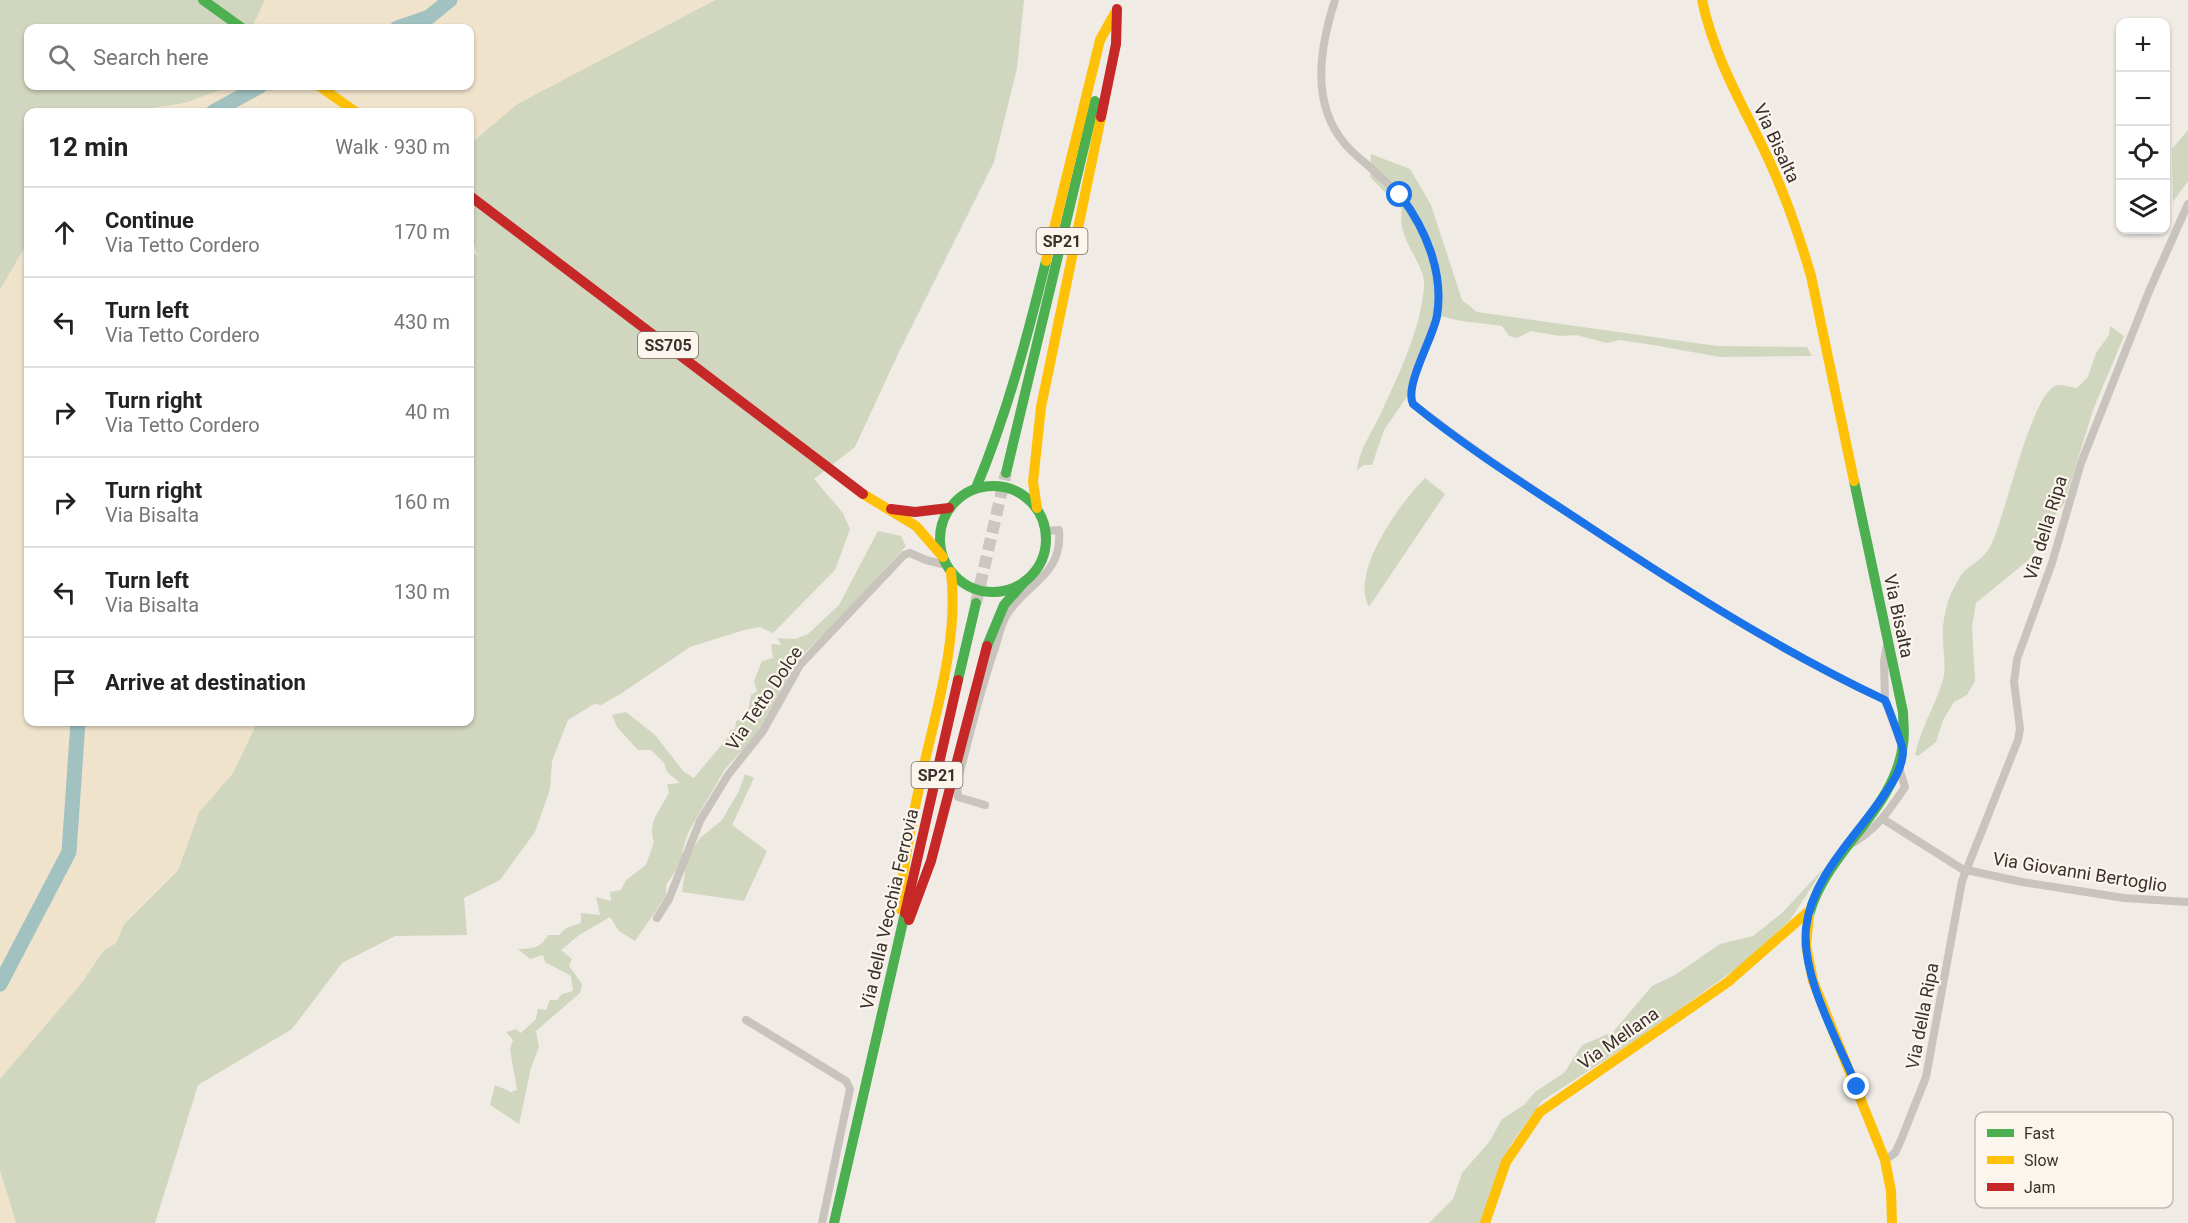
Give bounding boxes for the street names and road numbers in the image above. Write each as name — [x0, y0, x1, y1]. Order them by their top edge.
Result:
street label: Via Bisalta — [1750, 100, 1804, 186]
road number: SP21 — [1036, 228, 1088, 254]
road number: SS705 — [638, 332, 698, 358]
street label: Via della Ripa — [2019, 473, 2071, 583]
street label: Via Bisalta — [1880, 572, 1918, 660]
street label: Via Tetto Dolce — [721, 642, 807, 754]
road number: SP21 — [912, 762, 962, 788]
street label: Via della Vecchia Ferrovia — [856, 807, 922, 1011]
street label: Via Giovanni Bertoglio — [1991, 848, 2169, 896]
street label: Via della Ripa — [1901, 961, 1943, 1071]
street label: Via Mellana — [1574, 1003, 1662, 1073]

